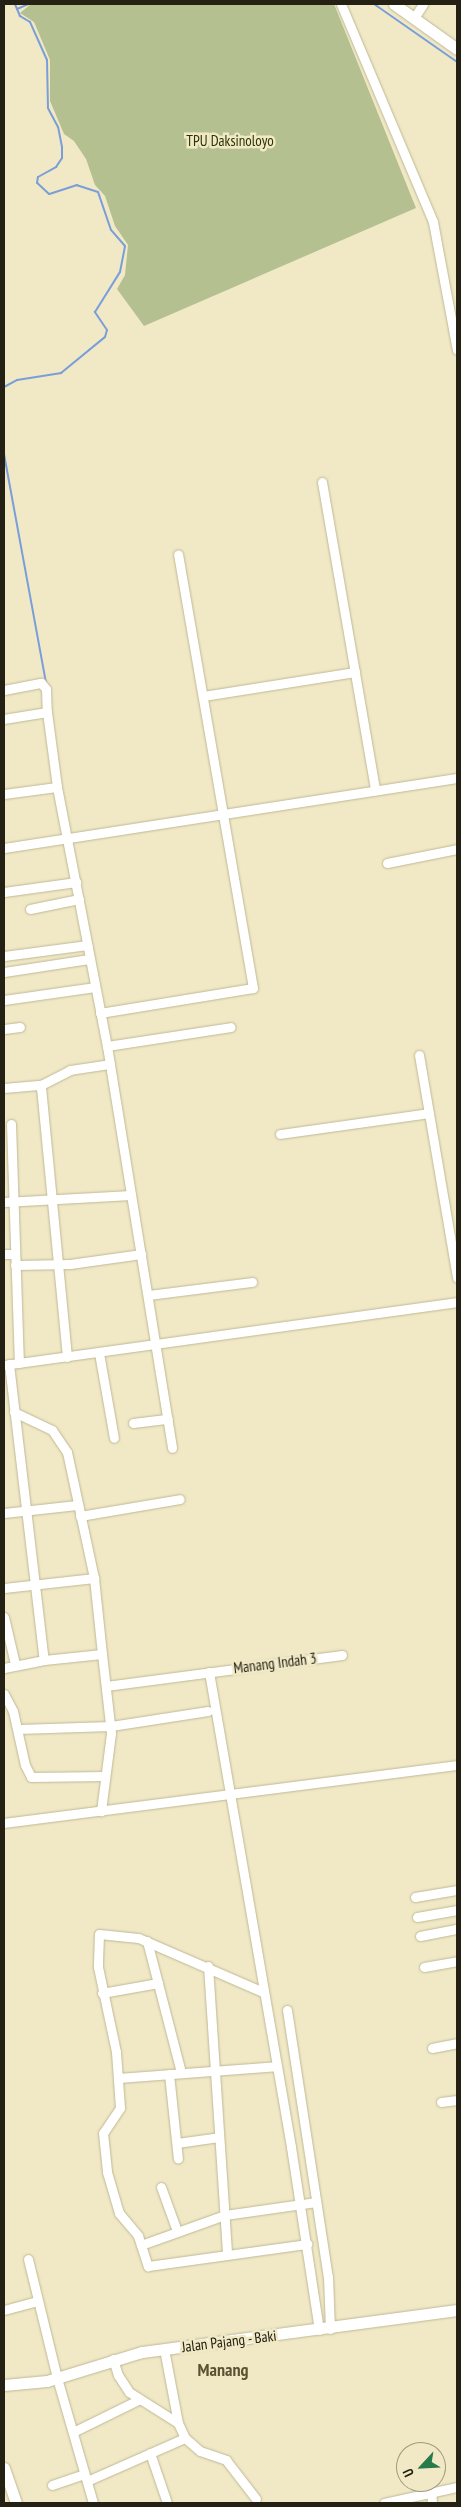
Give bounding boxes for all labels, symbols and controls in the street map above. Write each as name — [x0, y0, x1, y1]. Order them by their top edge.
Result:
park label: TPU Daksinoloyo — [186, 132, 274, 150]
street label: Manang Indah 3 — [232, 1649, 318, 1677]
street label: Jalan Pajang - Baki — [180, 2326, 278, 2356]
district label: Manang — [198, 2359, 248, 2381]
north arrow — [396, 2442, 446, 2492]
text: U — [399, 2466, 418, 2480]

